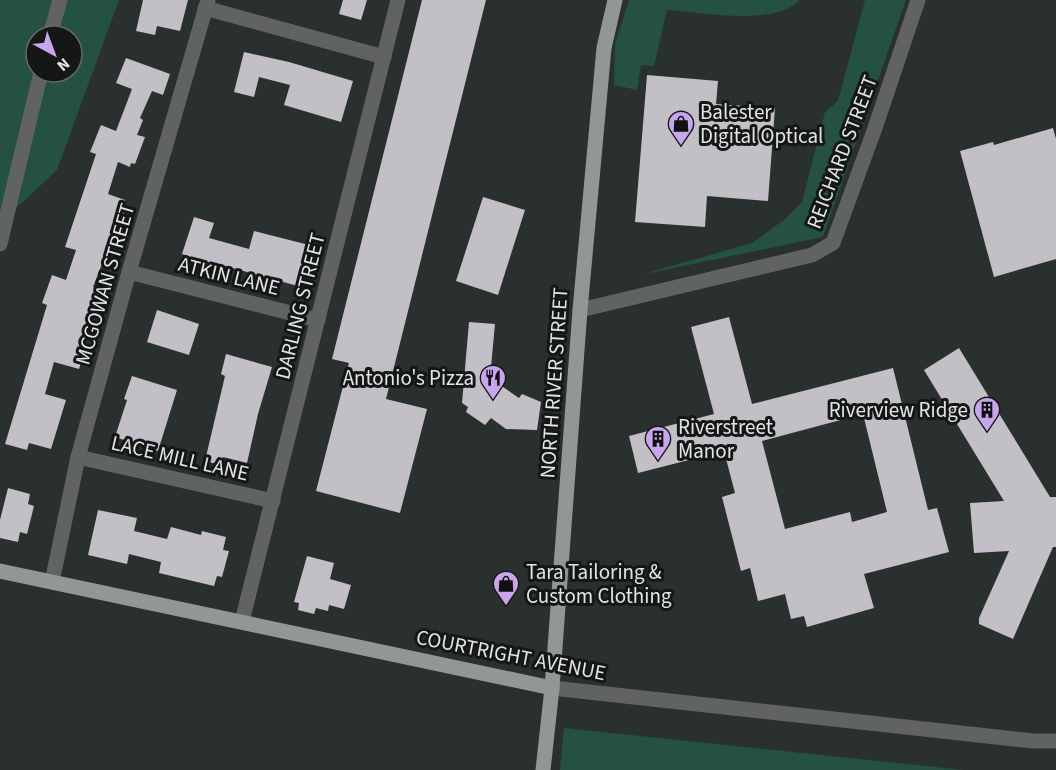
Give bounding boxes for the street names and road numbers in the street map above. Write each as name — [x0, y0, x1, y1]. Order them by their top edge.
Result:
street label: REICHARD STREET — [799, 71, 885, 233]
street label: MCGOWAN STREET — [68, 200, 142, 368]
street label: DARLING STREET — [267, 230, 333, 382]
street label: ATKIN LANE — [175, 249, 283, 303]
street label: NORTH RIVER STREET — [532, 287, 576, 479]
street label: LACE MILL LANE — [108, 428, 252, 488]
street label: COURTRIGHT AVENUE — [414, 622, 608, 688]

